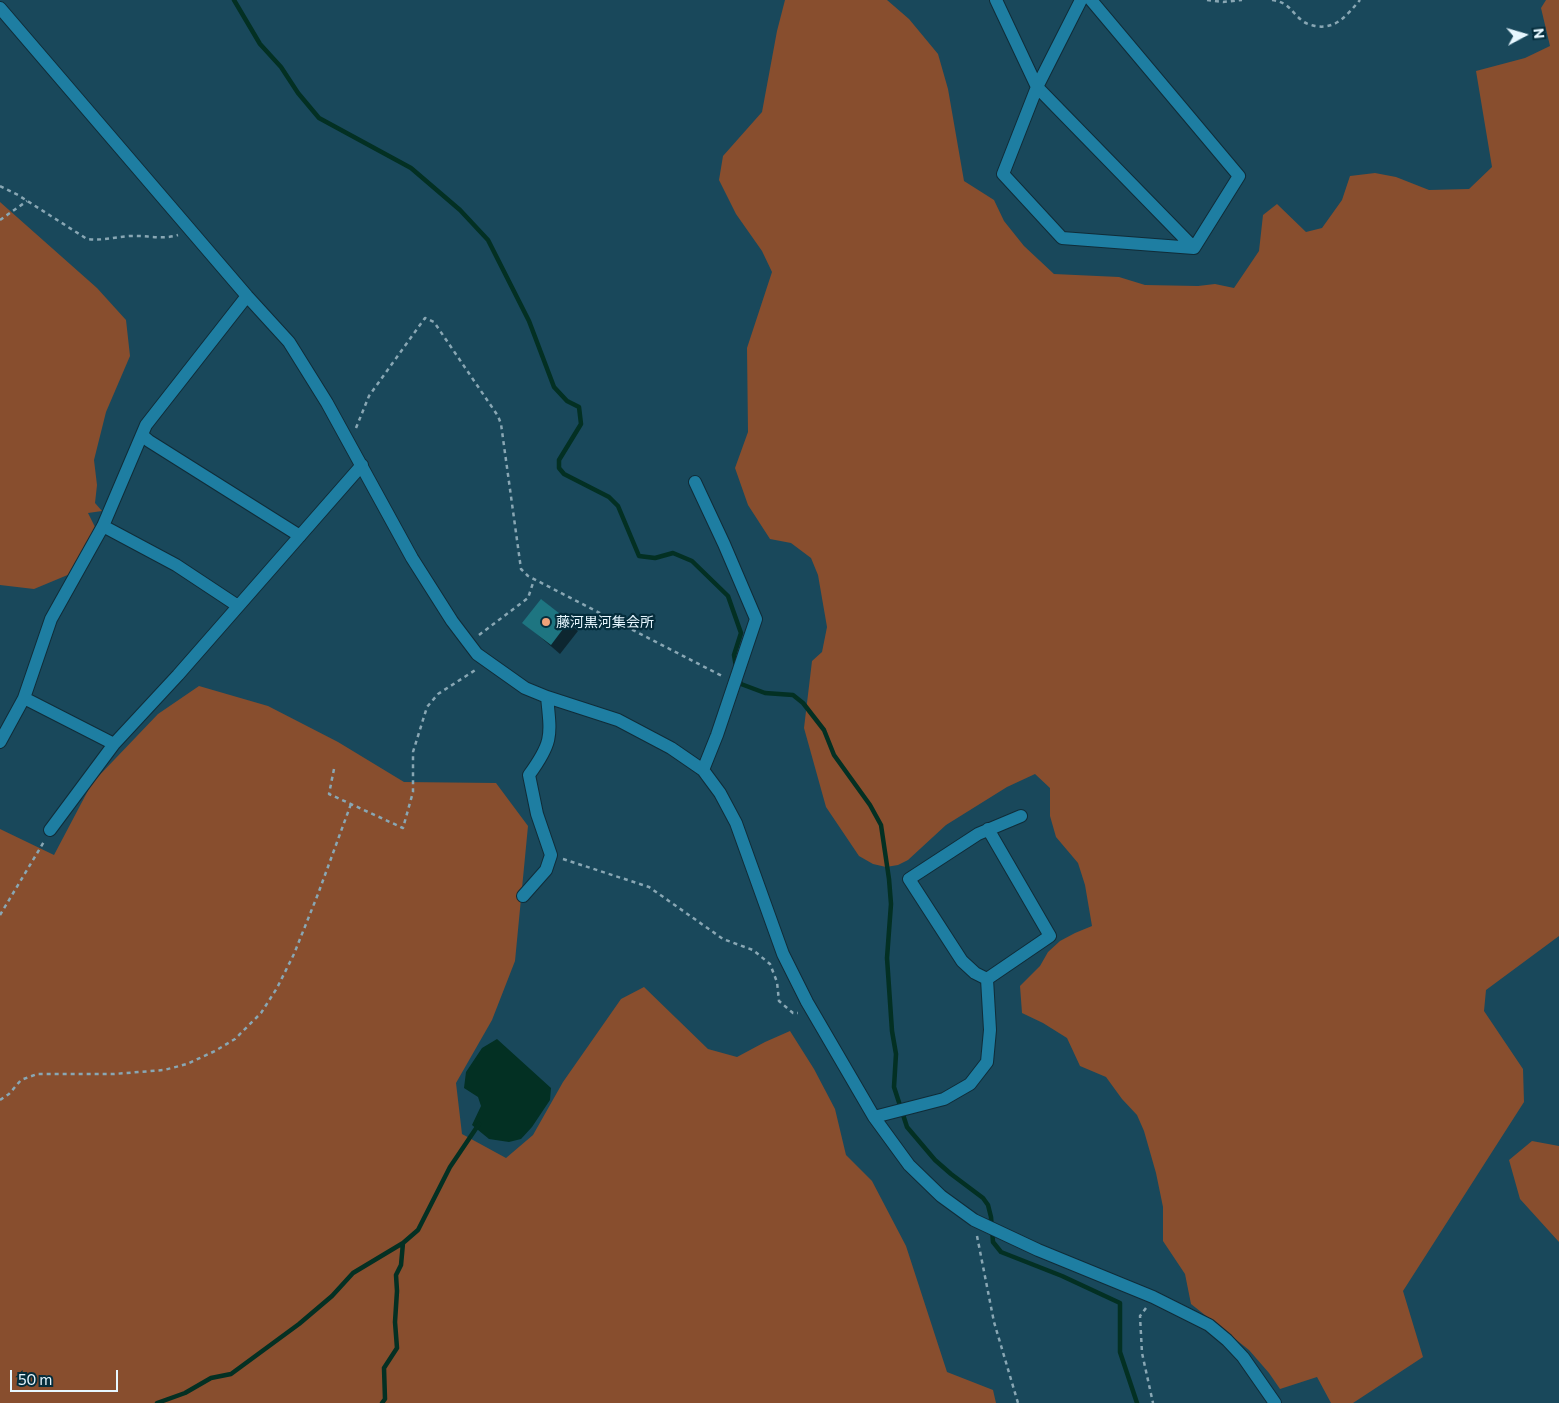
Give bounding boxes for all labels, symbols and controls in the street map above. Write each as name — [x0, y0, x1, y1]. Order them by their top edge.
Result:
north arrow — [1499, 10, 1549, 60]
text: N — [1530, 27, 1548, 39]
place label: 藤河黒河集会所 — [556, 614, 654, 630]
marker: 藤河黒河集会所 — [540, 616, 552, 628]
scale bar — [12, 1360, 120, 1392]
text: 50 m — [18, 1370, 52, 1388]

